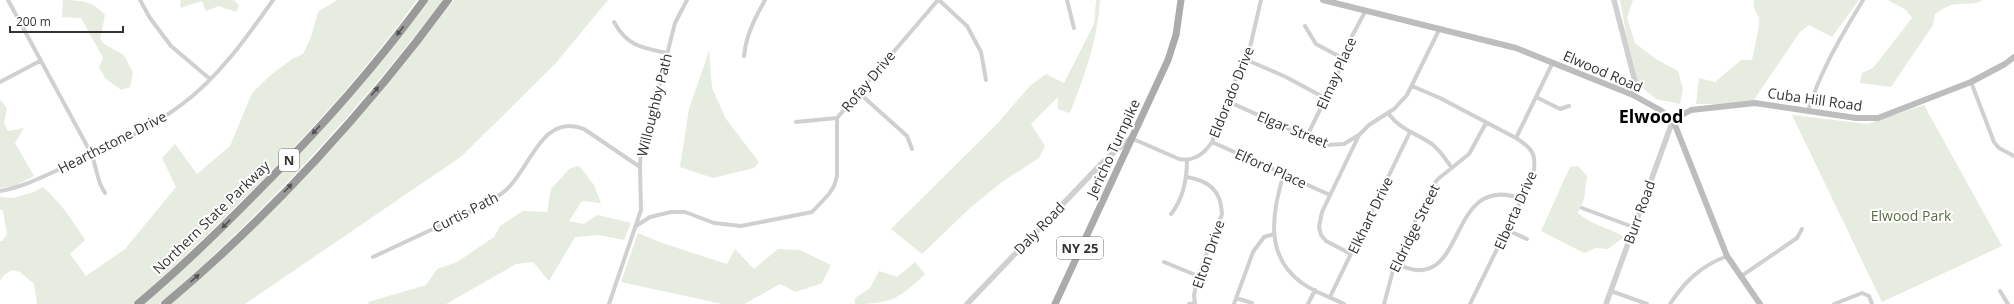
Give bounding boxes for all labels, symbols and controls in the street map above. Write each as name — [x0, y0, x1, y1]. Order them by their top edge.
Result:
scale bar — [10, 8, 123, 34]
text: 200 m — [16, 13, 51, 30]
one-way arrow — [396, 26, 405, 37]
street label: Elmay Place — [1312, 34, 1360, 112]
street label: Eldorado Drive — [1204, 43, 1258, 140]
street label: Rofay Drive — [837, 46, 899, 116]
street label: Elwood Road — [1560, 46, 1646, 96]
street label: Willoughby Path — [632, 51, 676, 159]
street label: Cuba Hill Road — [1766, 83, 1864, 115]
one-way arrow — [370, 86, 379, 97]
street label: Jericho Turnpike — [1081, 96, 1144, 202]
district label: Elwood — [1619, 104, 1683, 128]
street label: Hearthstone Drive — [54, 106, 170, 178]
street label: Elgar Street — [1255, 106, 1331, 152]
one-way arrow — [312, 125, 321, 136]
street label: Elford Place — [1232, 144, 1310, 192]
road number: N — [279, 149, 299, 171]
street label: Northern State Parkway — [148, 155, 274, 278]
street label: Elberta Drive — [1489, 168, 1541, 252]
street label: Elkhart Drive — [1343, 173, 1397, 257]
street label: Burr Road — [1619, 178, 1659, 246]
street label: Eldridge Street — [1384, 181, 1444, 275]
one-way arrow — [283, 183, 293, 193]
street label: Curtis Path — [429, 187, 501, 237]
street label: Daly Road — [1009, 198, 1069, 258]
park label: Elwood Park — [1871, 206, 1952, 225]
street label: Elton Drive — [1187, 217, 1229, 291]
one-way arrow — [221, 219, 231, 228]
road number: NY 25 — [1057, 237, 1103, 259]
one-way arrow — [189, 274, 200, 283]

